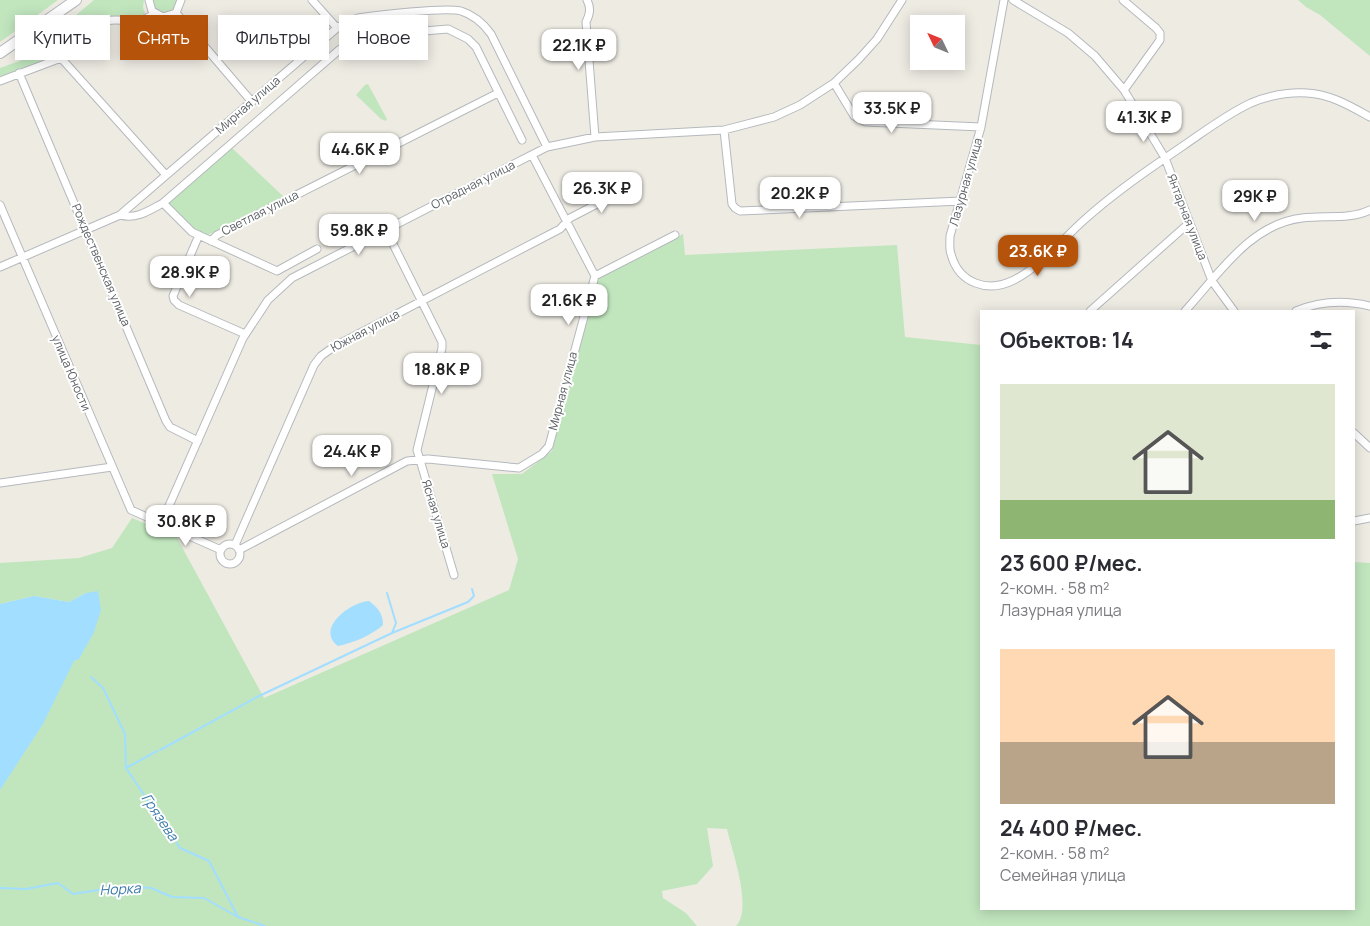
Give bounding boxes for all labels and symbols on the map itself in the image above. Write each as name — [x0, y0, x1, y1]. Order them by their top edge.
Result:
north arrow — [910, 15, 965, 70]
pin: 22.1K ₽ — [533, 28, 625, 71]
street label: Мирная улица — [212, 72, 284, 138]
pin: 33.5K ₽ — [846, 92, 938, 134]
pin: 41.3K ₽ — [1098, 100, 1190, 143]
pin: 44.6K ₽ — [314, 132, 406, 175]
street label: Лазурная улица — [945, 136, 986, 228]
street label: Отрадная улица — [428, 156, 518, 213]
street label: Янтарная улица — [1163, 171, 1212, 262]
pin: 26.3K ₽ — [556, 172, 648, 214]
pin: 20.2K ₽ — [754, 176, 846, 219]
pin: 29K ₽ — [1220, 180, 1290, 222]
street label: Светлая улица — [218, 186, 301, 239]
street label: Рождественская улица — [68, 201, 135, 329]
pin: 59.8K ₽ — [313, 214, 405, 256]
pin: 23.6K ₽ — [992, 234, 1084, 277]
pin: 28.9K ₽ — [144, 256, 236, 298]
pin: 21.6K ₽ — [523, 284, 615, 326]
street label: Южная улица — [327, 305, 402, 356]
street label: улица Юности — [48, 332, 95, 413]
street label: Мирная улица — [544, 350, 581, 432]
pin: 18.8K ₽ — [396, 352, 488, 395]
pin: 24.4K ₽ — [306, 434, 398, 477]
street label: Ясная улица — [418, 477, 455, 550]
pin: 30.8K ₽ — [140, 504, 232, 547]
water label: Грязева — [138, 789, 184, 845]
water label: Норка — [99, 878, 142, 899]

